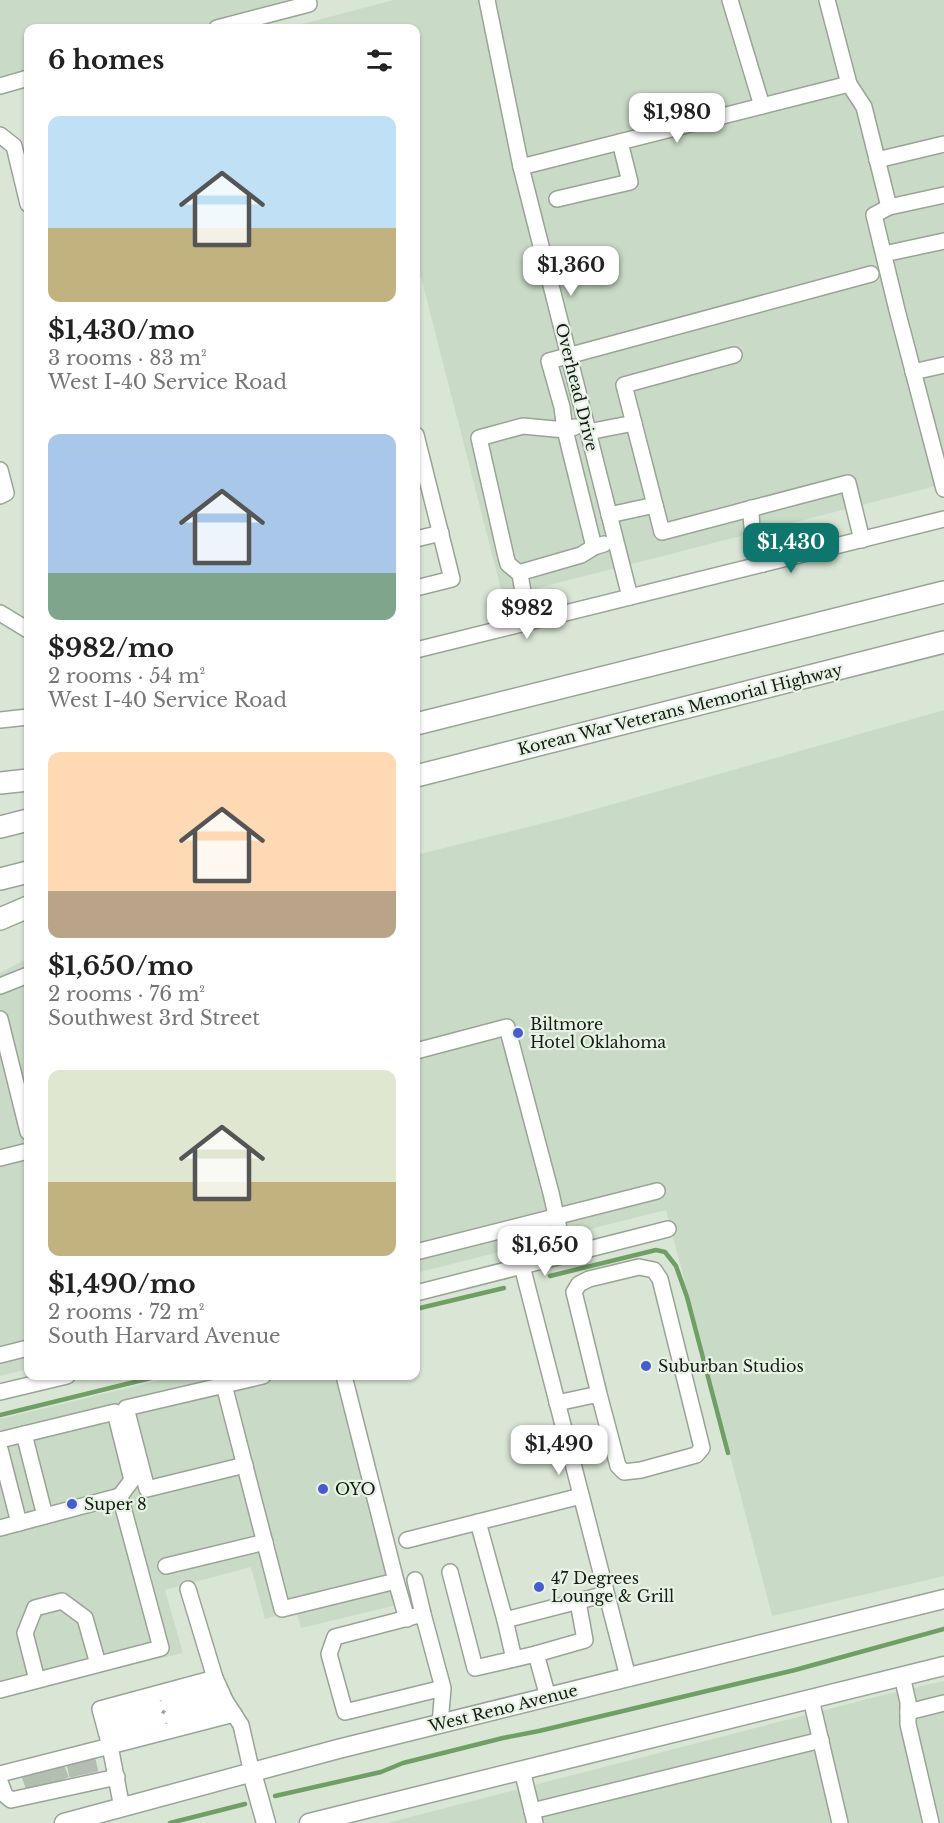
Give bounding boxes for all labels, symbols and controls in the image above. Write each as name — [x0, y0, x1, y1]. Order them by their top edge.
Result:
text: 6 homes — [48, 44, 164, 76]
icon: filters — [363, 44, 396, 77]
pin: $1,980 — [628, 93, 726, 144]
text: $1,980 — [643, 100, 711, 124]
icon: home — [168, 155, 276, 263]
pin: $1,360 — [522, 246, 620, 297]
text: $1,360 — [537, 253, 605, 277]
text: $1,430/mo — [48, 314, 195, 346]
street label: Overhead Drive — [551, 321, 603, 453]
text: 3 rooms · 83 m² — [48, 346, 207, 370]
text: West I-40 Service Road — [48, 370, 287, 394]
icon: home — [168, 473, 276, 581]
pin: $1,430 — [742, 523, 840, 574]
text: $1,430 — [757, 530, 825, 554]
pin: $982 — [491, 589, 563, 640]
text: $982 — [501, 596, 553, 620]
text: $982/mo — [48, 632, 174, 664]
street label: Korean War Veterans Memorial Highway — [516, 659, 845, 759]
text: 2 rooms · 54 m² — [48, 664, 205, 688]
text: West I-40 Service Road — [48, 688, 287, 712]
icon: home — [168, 791, 276, 899]
text: $1,650/mo — [48, 950, 194, 982]
text: 2 rooms · 76 m² — [48, 982, 205, 1006]
text: Southwest 3rd Street — [48, 1006, 260, 1030]
place label: Biltmore Hotel Oklahoma — [530, 1014, 666, 1052]
marker: Biltmore Hotel Oklahoma — [511, 1026, 525, 1040]
icon: home — [168, 1109, 276, 1217]
pin: $1,650 — [496, 1226, 594, 1277]
text: $1,650 — [511, 1233, 579, 1257]
text: $1,490/mo — [48, 1268, 196, 1300]
text: 2 rooms · 72 m² — [48, 1300, 205, 1324]
text: South Harvard Avenue — [48, 1324, 281, 1348]
place label: Suburban Studios — [658, 1356, 804, 1376]
marker: Suburban Studios — [639, 1359, 653, 1373]
pin: $1,490 — [510, 1425, 608, 1476]
text: $1,490 — [525, 1432, 593, 1456]
place label: OYO — [335, 1479, 376, 1499]
marker: OYO — [316, 1482, 330, 1496]
place label: Super 8 — [84, 1494, 147, 1514]
marker: Super 8 — [65, 1497, 79, 1511]
place label: 47 Degrees Lounge & Grill — [551, 1568, 674, 1606]
marker: 47 Degrees Lounge & Grill — [532, 1580, 546, 1594]
street label: West Reno Avenue — [426, 1680, 580, 1736]

